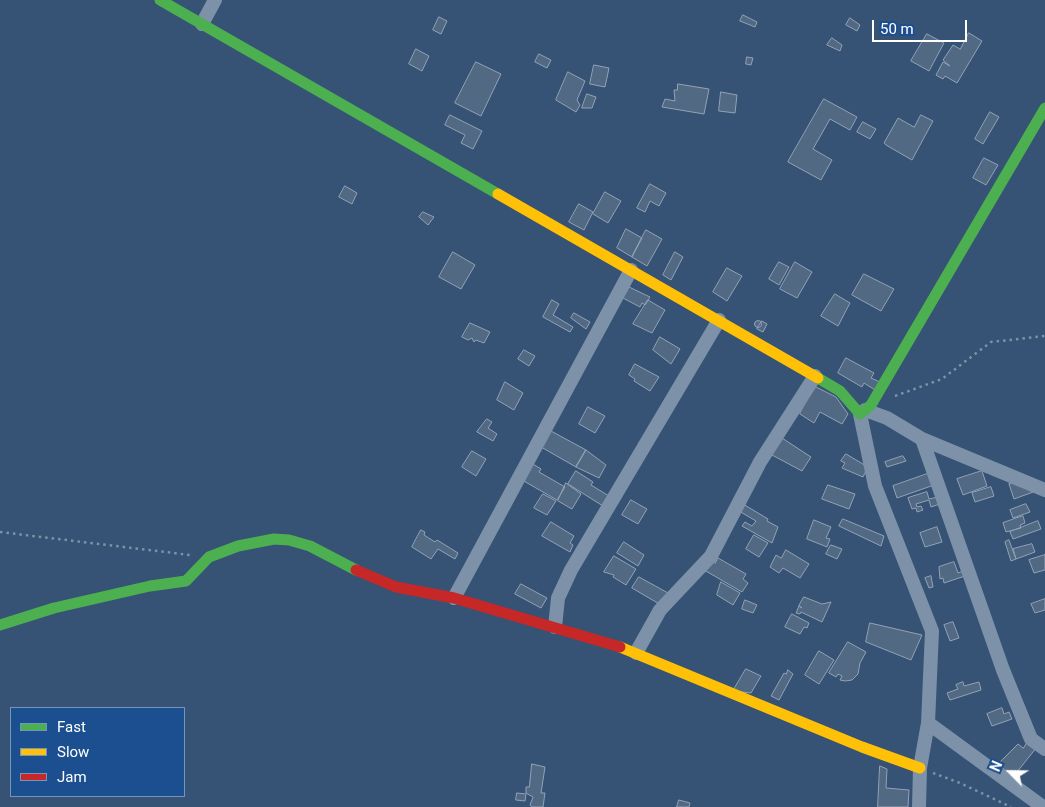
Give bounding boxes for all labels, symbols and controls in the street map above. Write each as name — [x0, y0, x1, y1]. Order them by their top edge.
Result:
scale bar — [875, 10, 970, 42]
text: 50 m — [880, 20, 914, 38]
legend — [10, 707, 185, 797]
text: Fast — [57, 718, 86, 736]
text: Slow — [57, 743, 89, 761]
north arrow — [985, 747, 1035, 797]
text: N — [987, 758, 1005, 774]
text: Jam — [57, 768, 87, 786]

